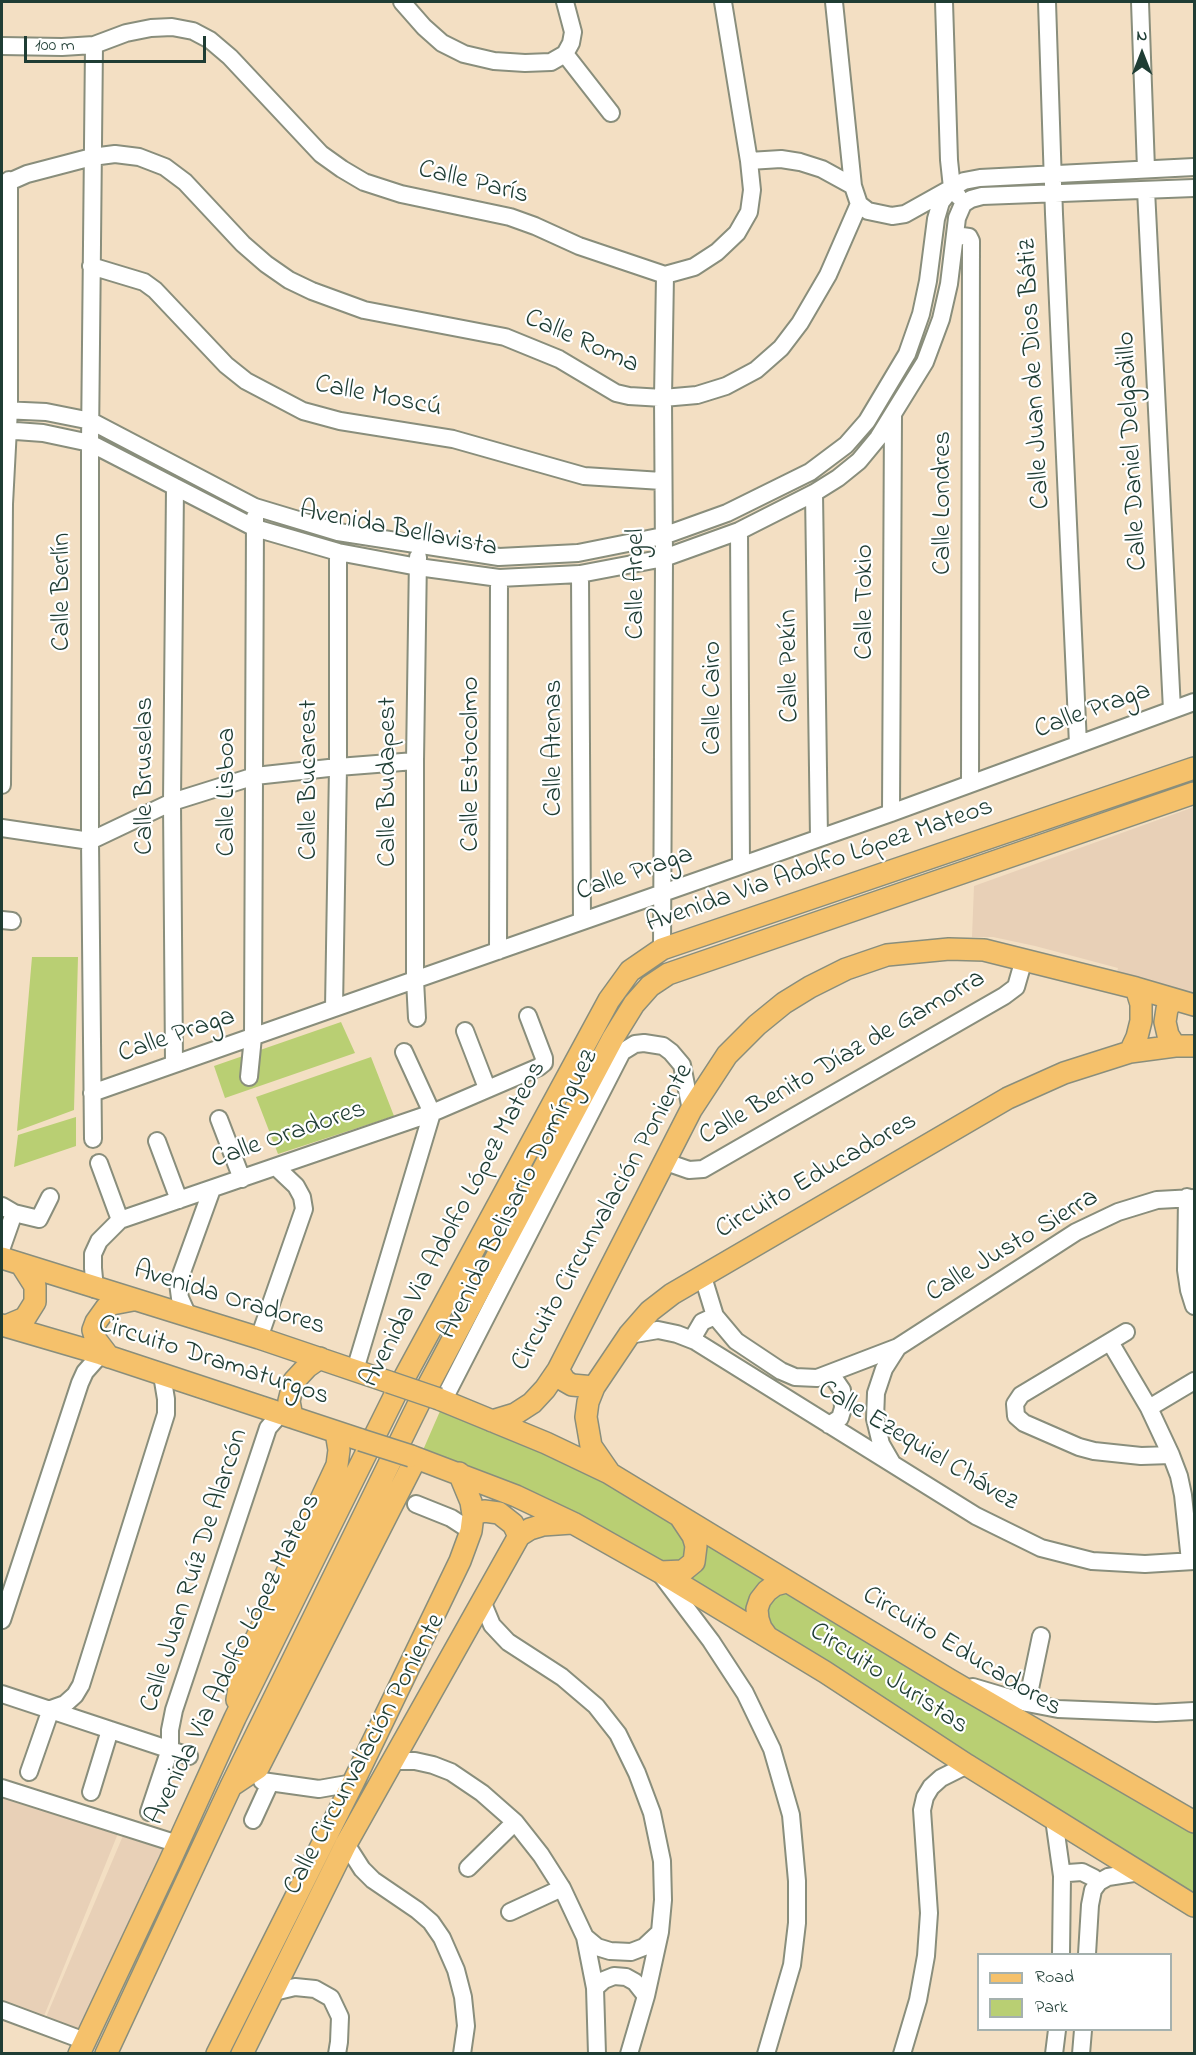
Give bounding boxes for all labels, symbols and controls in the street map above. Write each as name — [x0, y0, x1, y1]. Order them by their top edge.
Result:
scale bar — [27, 24, 208, 62]
north arrow — [1112, 24, 1172, 84]
text: N — [1137, 24, 1147, 48]
text: 100 m — [35, 33, 75, 59]
street label: Calle París — [414, 155, 532, 213]
street label: Calle Juan de Dios Bátiz — [1013, 238, 1059, 510]
street label: Calle Roma — [519, 303, 643, 383]
street label: Calle Daniel Delgadillo — [1112, 331, 1156, 571]
street label: Calle Moscú — [312, 370, 444, 426]
street label: Calle Londres — [929, 431, 961, 575]
street label: Avenida Bellavista — [296, 496, 500, 566]
street label: Calle Argel — [622, 528, 654, 640]
street label: Calle Berlín — [48, 533, 80, 651]
street label: Calle Tokio — [851, 544, 883, 660]
street label: Calle Pekín — [774, 609, 808, 723]
street label: Calle Cairo — [699, 641, 731, 755]
street label: Calle Estocolmo — [457, 676, 489, 852]
street label: Calle Praga — [1031, 676, 1155, 748]
street label: Calle Atenas — [540, 680, 572, 816]
street label: Calle Bruselas — [131, 697, 163, 855]
street label: Calle Budapest — [374, 697, 406, 867]
street label: Calle Bucarest — [295, 700, 327, 860]
street label: Calle Lisboa — [213, 728, 245, 856]
street label: Avenida Via Adolfo López Mateos — [642, 792, 998, 942]
street label: Calle Praga — [573, 840, 697, 910]
street label: Calle Benito Díaz de Gamorra — [694, 964, 992, 1154]
street label: Calle Praga — [115, 1002, 239, 1072]
street label: Avenida Belisario Domínguez — [433, 1045, 607, 1345]
street label: Avenida Via Adolfo López Mateos — [355, 1056, 555, 1394]
street label: Circuito Circunvalación Poniente — [506, 1059, 702, 1377]
street label: Calle Oradores — [207, 1094, 371, 1178]
street label: Circuito Educadores — [711, 1106, 923, 1248]
street label: Calle Justo Sierra — [921, 1183, 1105, 1311]
street label: Avenida Oradores — [129, 1255, 329, 1345]
street label: Circuito Dramaturgos — [93, 1309, 333, 1415]
street label: Calle Ezequiel Chávez — [811, 1374, 1023, 1520]
street label: Calle Juan Ruíz De Alarcón — [135, 1425, 257, 1717]
street label: Avenida Via Adolfo López Mateos — [140, 1489, 330, 1831]
street label: Circuito Educadores — [855, 1581, 1067, 1725]
street label: Calle Circunvalación Poniente — [278, 1609, 454, 1901]
street label: Circuito Juristas — [802, 1617, 974, 1743]
legend — [977, 1953, 1172, 2031]
text: Road — [1035, 1965, 1074, 1991]
text: Park — [1035, 1995, 1068, 2021]

